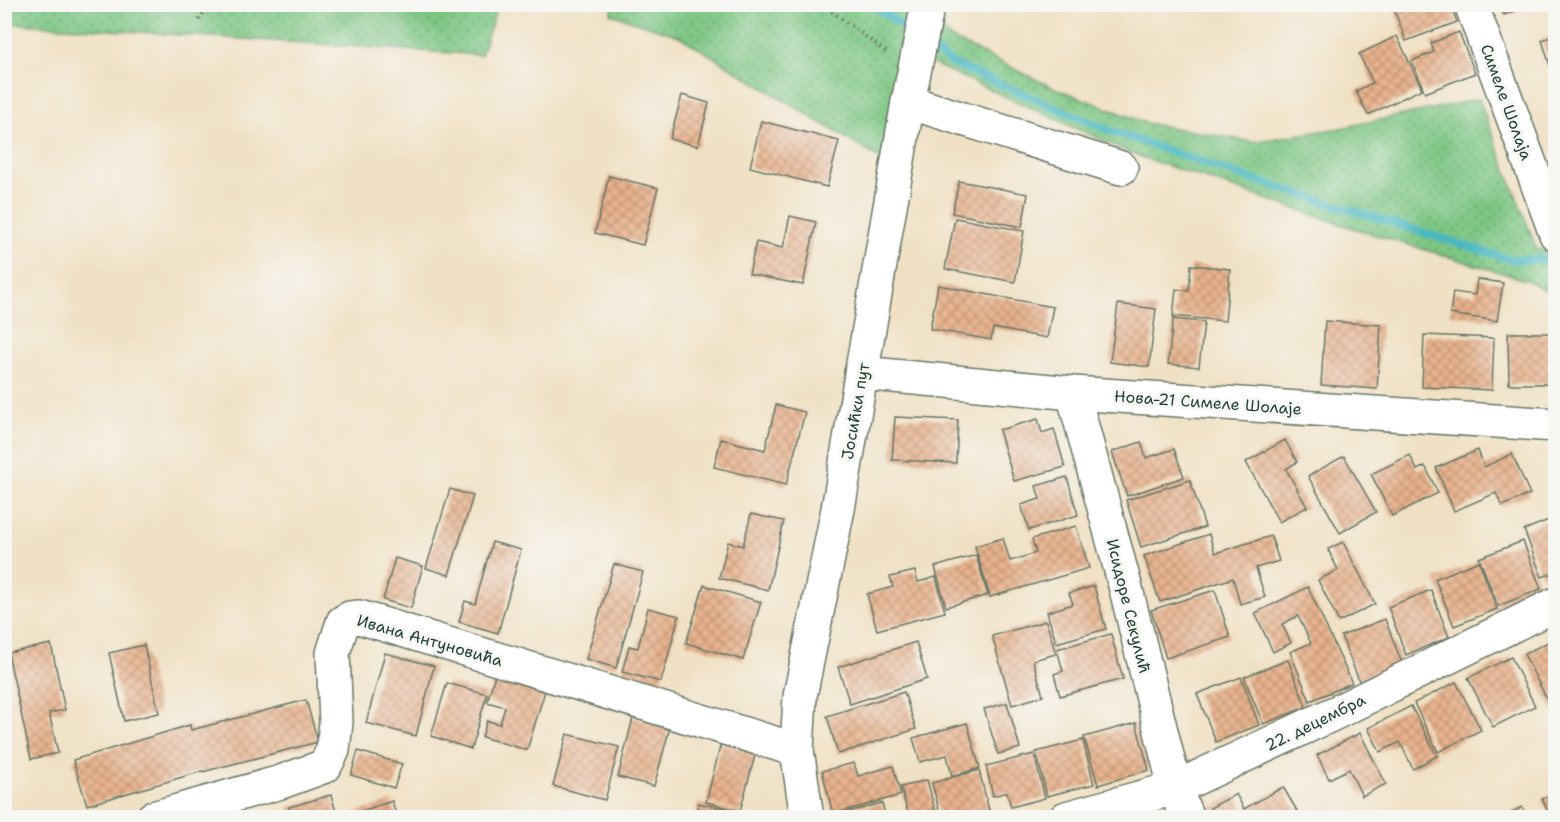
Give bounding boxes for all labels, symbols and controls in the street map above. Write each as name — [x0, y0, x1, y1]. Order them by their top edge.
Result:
street label: Симеле Шолаја — [1476, 41, 1537, 163]
street label: Јосићки пут — [837, 360, 874, 461]
street label: Нова-21 Симеле Шолаје — [1113, 385, 1302, 420]
street label: Исидоре Секулић — [1102, 537, 1155, 676]
street label: Ивана Антуновића — [355, 610, 505, 671]
street label: 22. децембра — [1261, 689, 1369, 756]

